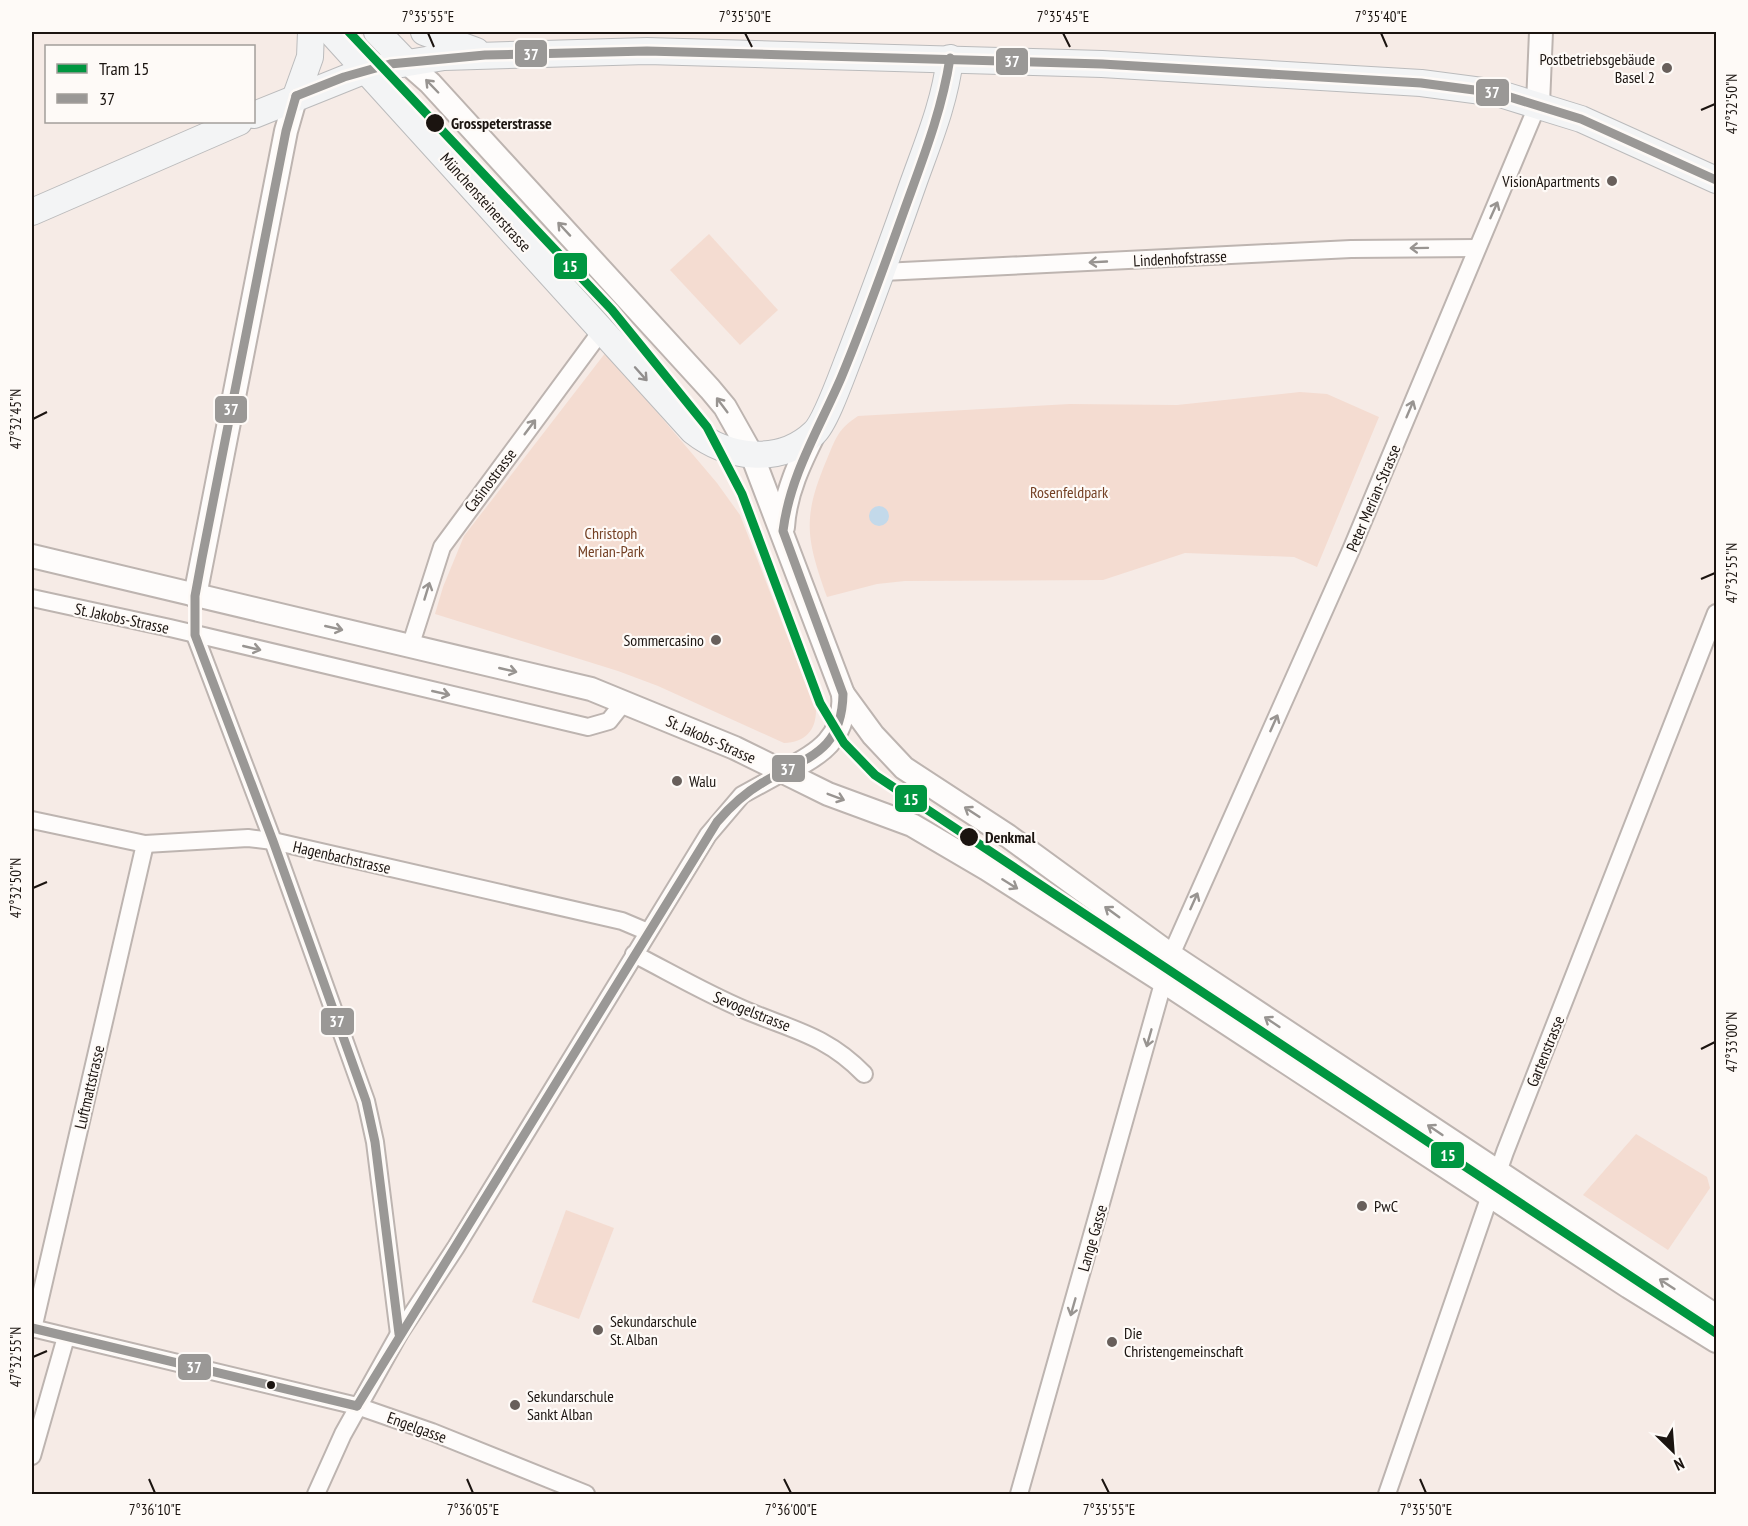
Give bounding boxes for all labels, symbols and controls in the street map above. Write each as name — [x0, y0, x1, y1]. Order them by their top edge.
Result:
text: 7°35'55"E — [402, 7, 454, 26]
text: 7°35'50"E — [719, 7, 771, 26]
text: 7°35'45"E — [1037, 7, 1089, 26]
text: 7°35'40"E — [1355, 7, 1407, 26]
line badge: 37 — [514, 39, 548, 68]
text: 37 — [523, 44, 539, 64]
legend — [45, 45, 255, 123]
line badge: 37 — [995, 47, 1029, 76]
place label: Postbetriebsgebäude Basel 2 — [1539, 49, 1655, 87]
text: 37 — [1004, 51, 1020, 71]
text: Tram 15 — [99, 57, 149, 80]
marker: Postbetriebsgebäude Basel 2 — [1660, 61, 1674, 75]
text: 47°32'50"N — [1722, 74, 1741, 134]
one-way arrow — [424, 78, 439, 93]
line badge: 37 — [1475, 78, 1510, 107]
text: 37 — [1484, 82, 1500, 102]
text: 37 — [99, 87, 115, 110]
marker: Grosspeterstrasse — [424, 112, 446, 134]
place label: Grosspeterstrasse — [451, 113, 552, 133]
street label: Münchensteinerstrasse — [436, 148, 536, 256]
place label: VisionApartments — [1501, 171, 1600, 191]
marker: VisionApartments — [1605, 174, 1619, 188]
one-way arrow — [1489, 202, 1500, 220]
one-way arrow — [557, 222, 571, 237]
one-way arrow — [1409, 243, 1429, 254]
street label: Lindenhofstrasse — [1133, 246, 1227, 270]
line badge: 15 — [553, 252, 588, 280]
text: 15 — [562, 256, 578, 276]
one-way arrow — [1089, 256, 1109, 267]
one-way arrow — [634, 366, 648, 381]
text: 47°32'45"N — [6, 389, 25, 449]
line badge: 37 — [214, 395, 248, 424]
one-way arrow — [716, 397, 729, 413]
text: 37 — [223, 399, 239, 419]
one-way arrow — [1405, 401, 1416, 419]
one-way arrow — [523, 419, 536, 435]
street label: Peter Merian-Strasse — [1341, 442, 1405, 554]
street label: Casinostrasse — [460, 444, 520, 516]
park label: Rosenfeldpark — [1030, 482, 1109, 502]
park label: Christoph Merian-Park — [578, 523, 645, 561]
text: 47°32'55"N — [1722, 543, 1741, 603]
one-way arrow — [422, 582, 433, 601]
street label: St. Jakobs-Strasse — [73, 598, 171, 638]
one-way arrow — [324, 622, 343, 634]
place label: Sommercasino — [624, 630, 704, 650]
marker: Sommercasino — [709, 633, 723, 647]
one-way arrow — [242, 643, 261, 655]
one-way arrow — [499, 664, 518, 676]
one-way arrow — [432, 688, 451, 700]
street label: St. Jakobs-Strasse — [663, 710, 759, 768]
one-way arrow — [1269, 714, 1280, 733]
line badge: 37 — [771, 754, 806, 783]
text: 37 — [780, 759, 796, 779]
place label: Walu — [689, 771, 716, 791]
marker: Walu — [670, 774, 684, 788]
line badge: 15 — [894, 784, 928, 813]
text: 15 — [903, 789, 919, 809]
one-way arrow — [827, 792, 845, 803]
one-way arrow — [963, 805, 980, 818]
marker: Denkmal — [958, 826, 980, 848]
place label: Denkmal — [985, 827, 1035, 847]
street label: Hagenbachstrasse — [291, 836, 393, 878]
text: 47°32'50"N — [6, 858, 25, 918]
one-way arrow — [1001, 878, 1018, 890]
one-way arrow — [1189, 893, 1201, 911]
one-way arrow — [1104, 905, 1120, 918]
street label: Sevogelstrasse — [710, 986, 794, 1036]
line badge: 37 — [320, 1007, 355, 1036]
text: 37 — [329, 1011, 345, 1031]
street label: Gartenstrasse — [1522, 1012, 1568, 1090]
text: 47°33'00"N — [1722, 1012, 1741, 1072]
one-way arrow — [1265, 1016, 1281, 1028]
one-way arrow — [1142, 1028, 1154, 1047]
street label: Luftmattstrasse — [70, 1043, 108, 1131]
one-way arrow — [1427, 1123, 1444, 1135]
line badge: 15 — [1430, 1141, 1465, 1169]
text: 15 — [1440, 1145, 1456, 1165]
place label: PwC — [1374, 1196, 1398, 1216]
marker: PwC — [1355, 1199, 1369, 1213]
street label: Lange Gasse — [1073, 1202, 1111, 1274]
one-way arrow — [1660, 1278, 1676, 1290]
one-way arrow — [1067, 1297, 1078, 1316]
place label: Sekundarschule St. Alban — [610, 1311, 697, 1349]
marker: Sekundarschule St. Alban — [591, 1323, 605, 1337]
place label: Die Christengemeinschaft — [1124, 1323, 1244, 1361]
text: 47°32'55"N — [6, 1327, 25, 1387]
marker: Die Christengemeinschaft — [1105, 1335, 1119, 1349]
line badge: 37 — [177, 1353, 212, 1381]
text: 37 — [186, 1357, 202, 1377]
unlabelled marker — [265, 1379, 277, 1391]
place label: Sekundarschule Sankt Alban — [527, 1386, 614, 1424]
marker: Sekundarschule Sankt Alban — [508, 1398, 522, 1412]
street label: Engelgasse — [385, 1407, 449, 1447]
north arrow — [1643, 1421, 1703, 1481]
text: N — [1671, 1454, 1687, 1475]
text: 7°36'10"E — [129, 1500, 181, 1519]
text: 7°36'05"E — [447, 1500, 499, 1519]
text: 7°36'00"E — [765, 1500, 817, 1519]
text: 7°35'55"E — [1083, 1500, 1135, 1519]
text: 7°35'50"E — [1400, 1500, 1452, 1519]

